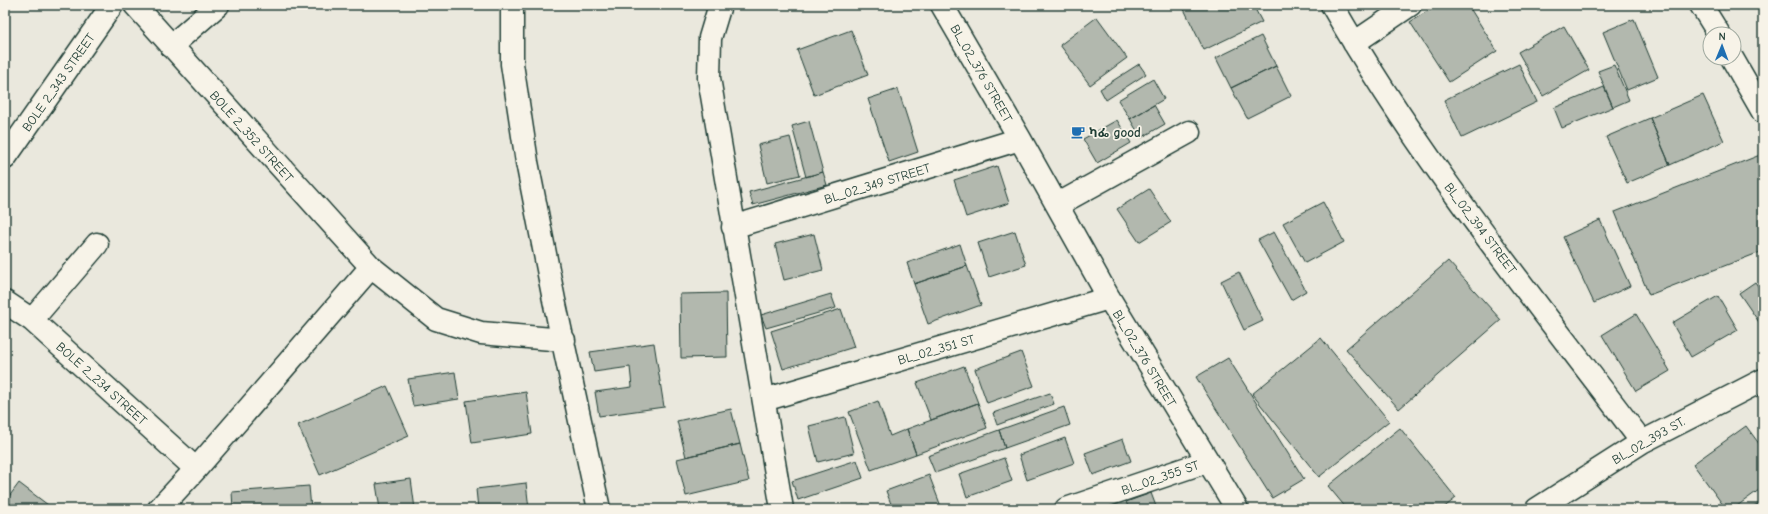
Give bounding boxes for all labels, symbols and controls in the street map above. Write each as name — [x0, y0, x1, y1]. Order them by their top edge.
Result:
street label: BL_02_376 STREET — [947, 22, 1016, 125]
north arrow — [1702, 26, 1742, 66]
street label: BOLE 2_343 STREET — [19, 30, 98, 134]
text: N — [1718, 30, 1726, 43]
street label: BOLE 2_352 STREET — [207, 88, 297, 185]
cafe icon: ካፌ good — [1070, 124, 1086, 140]
place label: ካፌ good — [1089, 125, 1141, 140]
street label: BL_02_349 STREET — [822, 160, 932, 207]
street label: BL_02_394 STREET — [1441, 180, 1520, 277]
street label: BL_02_376 STREET — [1110, 307, 1180, 410]
street label: BL_02_351 ST — [896, 331, 976, 368]
street label: BOLE 2_234 STREET — [53, 339, 150, 428]
street label: BL_02_393 ST. — [1609, 414, 1687, 467]
street label: BL_02_355 ST — [1119, 457, 1201, 498]

